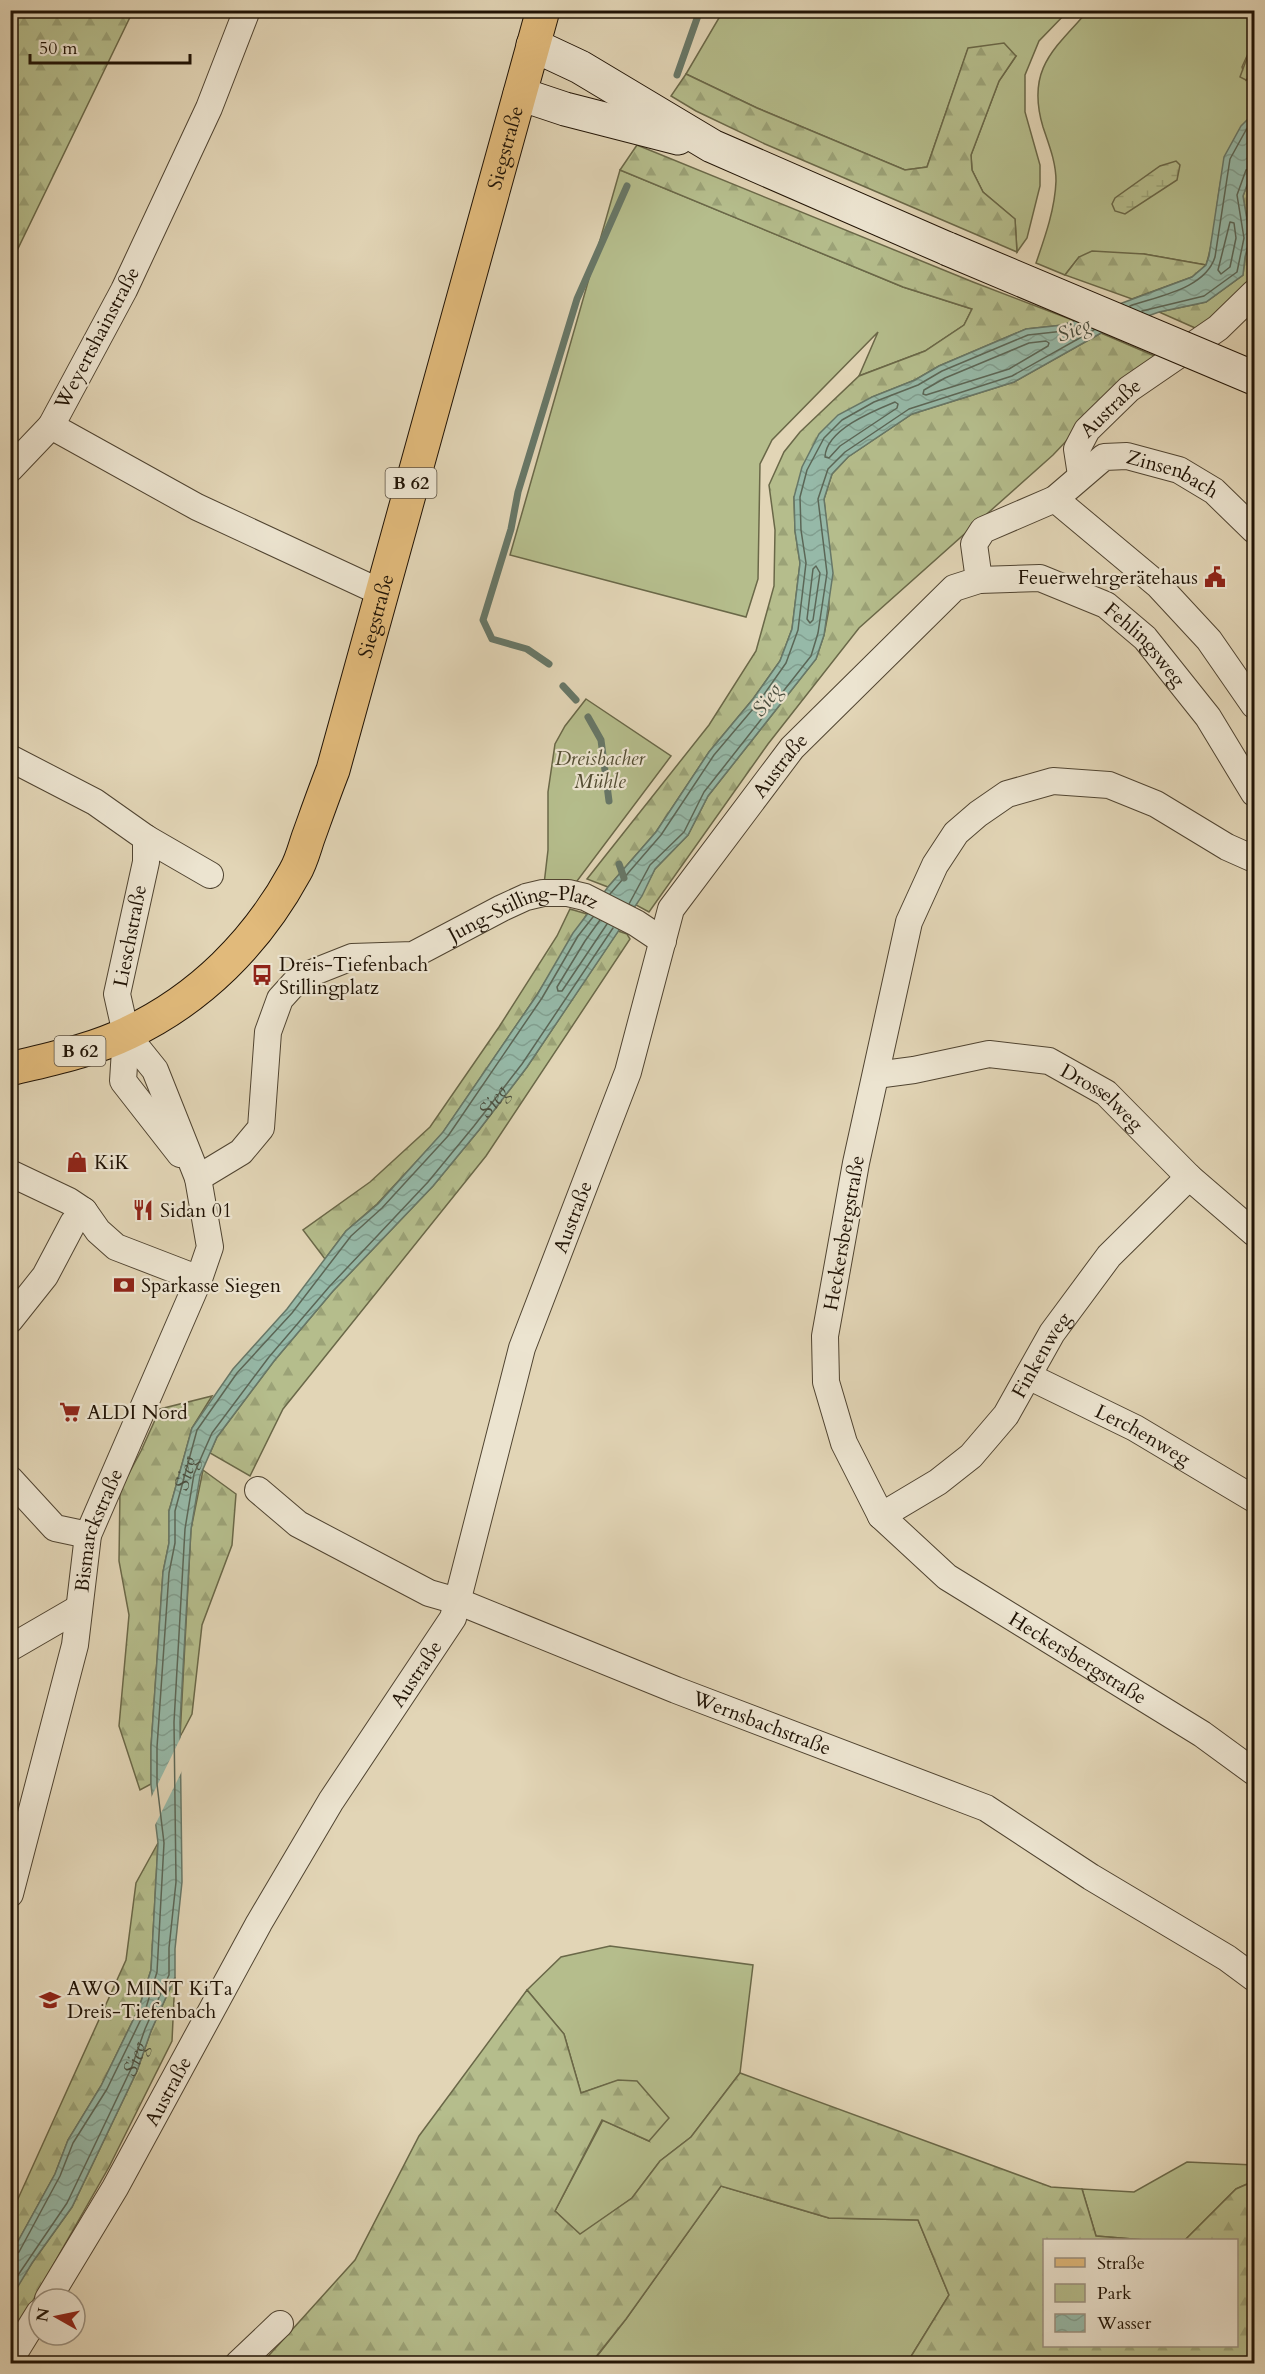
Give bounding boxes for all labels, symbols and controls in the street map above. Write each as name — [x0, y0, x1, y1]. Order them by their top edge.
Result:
scale bar — [30, 27, 190, 65]
text: 50 m — [39, 36, 78, 61]
street label: Siegstraße — [480, 103, 529, 193]
street label: Weyertshainstraße — [48, 262, 146, 415]
water label: Sieg — [1052, 310, 1096, 350]
street label: Austraße — [1074, 372, 1146, 443]
street label: Zinsenbach — [1123, 443, 1224, 504]
road number: B 62 — [386, 468, 436, 498]
place label: Feuerwehrgerätehaus — [1018, 564, 1198, 591]
public building icon: Feuerwehrgerätehaus — [1203, 565, 1227, 589]
street label: Siegstraße — [351, 571, 400, 661]
street label: Fehlingsweg — [1099, 596, 1193, 693]
water label: Sieg — [745, 677, 789, 723]
street label: Austraße — [746, 727, 813, 803]
park label: Dreisbacher Mühle — [555, 745, 646, 795]
street label: Jung-Stilling-Platz — [440, 880, 603, 949]
street label: Lieschstraße — [107, 883, 153, 989]
place label: Dreis-Tiefenbach Stillingplatz — [279, 951, 428, 1001]
bus stop icon: Dreis-Tiefenbach Stillingplatz — [250, 963, 274, 987]
road number: B 62 — [54, 1036, 106, 1066]
street label: Drosselweg — [1056, 1057, 1150, 1137]
water label: Sieg — [471, 1078, 516, 1124]
place label: KiK — [94, 1149, 130, 1176]
shop icon: KiK — [65, 1150, 89, 1174]
street label: Heckersbergstraße — [817, 1153, 871, 1313]
street label: Austraße — [546, 1177, 598, 1257]
place label: Sidan 01 — [160, 1197, 232, 1224]
restaurant icon: Sidan 01 — [131, 1198, 155, 1222]
place label: Sparkasse Siegen — [141, 1272, 282, 1299]
bank icon: Sparkasse Siegen — [112, 1273, 136, 1297]
street label: Finkenweg — [1005, 1305, 1077, 1403]
street label: Lerchenweg — [1091, 1397, 1196, 1472]
place label: ALDI Nord — [87, 1399, 188, 1426]
supermarket icon: ALDI Nord — [58, 1400, 82, 1424]
water label: Sieg — [167, 1452, 204, 1494]
street label: Bismarckstraße — [68, 1464, 129, 1594]
street label: Heckersbergstraße — [1004, 1605, 1152, 1710]
street label: Austraße — [384, 1635, 448, 1712]
street label: Wernsbachstraße — [688, 1684, 835, 1761]
place label: AWO MINT KiTa Dreis-Tiefenbach — [67, 1975, 233, 2025]
school or university icon: AWO MINT KiTa Dreis-Tiefenbach — [38, 1988, 62, 2012]
water label: Sieg — [115, 2037, 154, 2081]
street label: Austraße — [138, 2052, 198, 2131]
legend — [1043, 2239, 1238, 2347]
text: Straße — [1097, 2251, 1145, 2276]
text: Park — [1097, 2281, 1132, 2306]
north arrow — [27, 2287, 87, 2347]
text: N — [31, 2306, 55, 2323]
text: Wasser — [1096, 2311, 1152, 2336]

